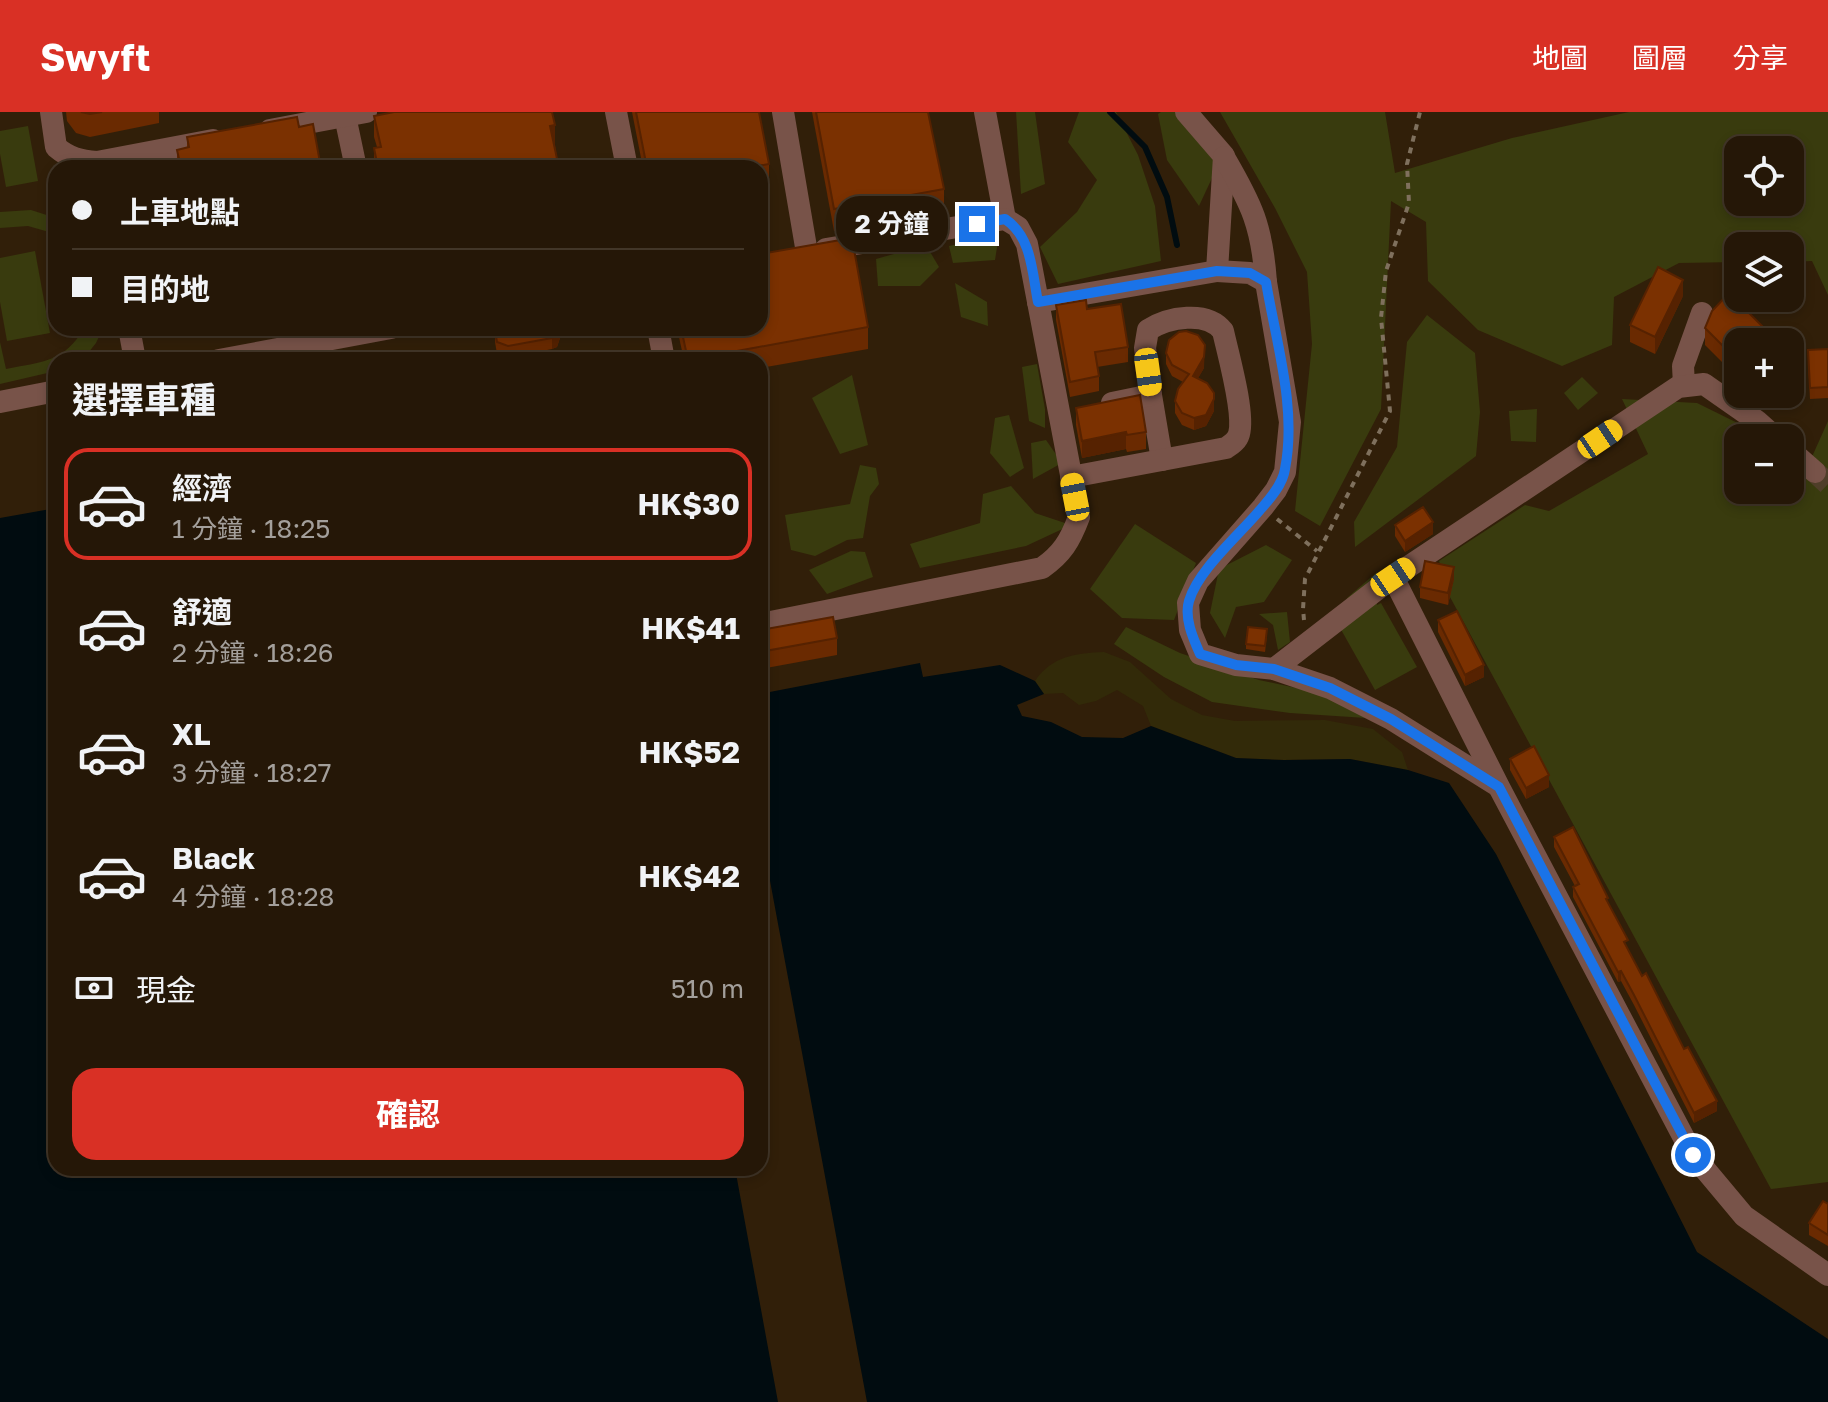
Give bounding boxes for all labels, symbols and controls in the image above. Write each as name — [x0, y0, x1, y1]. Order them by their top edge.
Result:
text: Swyft — [40, 34, 150, 79]
text: 地圖 — [1532, 41, 1588, 74]
text: 圖層 — [1632, 41, 1688, 74]
text: 分享 — [1732, 41, 1788, 74]
map controls — [1724, 136, 1804, 504]
button: locate — [1724, 136, 1804, 216]
text: 上車地點 — [120, 194, 240, 230]
callout: 2 分鐘 — [837, 196, 949, 252]
route end — [959, 206, 995, 242]
text: 2 分鐘 — [855, 208, 929, 239]
button: layers — [1724, 232, 1804, 312]
text: 目的地 — [120, 271, 210, 307]
button: + — [1724, 328, 1804, 408]
car — [1133, 347, 1163, 397]
text: 選擇車種 — [72, 378, 216, 421]
car — [1573, 416, 1627, 462]
button: − — [1724, 424, 1804, 504]
icon: car — [76, 468, 148, 540]
text: 經濟 — [172, 470, 232, 506]
car — [1059, 471, 1091, 523]
text: HK$30 — [638, 486, 740, 522]
text: 1 分鐘 · 18:25 — [172, 513, 330, 544]
car — [1366, 554, 1420, 600]
icon: car — [76, 592, 148, 664]
text: 舒適 — [172, 594, 232, 630]
text: HK$41 — [641, 610, 740, 646]
text: 2 分鐘 · 18:26 — [172, 637, 333, 668]
icon: car — [76, 716, 148, 788]
text: XL — [172, 716, 211, 752]
text: HK$52 — [639, 734, 740, 770]
text: 3 分鐘 · 18:27 — [172, 757, 332, 788]
icon: car — [76, 840, 148, 912]
text: Black — [172, 840, 255, 876]
text: HK$42 — [638, 858, 740, 894]
text: 4 分鐘 · 18:28 — [172, 881, 334, 912]
icon: cash — [72, 966, 116, 1010]
text: 現金 — [136, 972, 196, 1008]
text: 510 m — [671, 973, 744, 1004]
button: 確認 — [72, 1068, 744, 1160]
route start — [1675, 1137, 1711, 1173]

